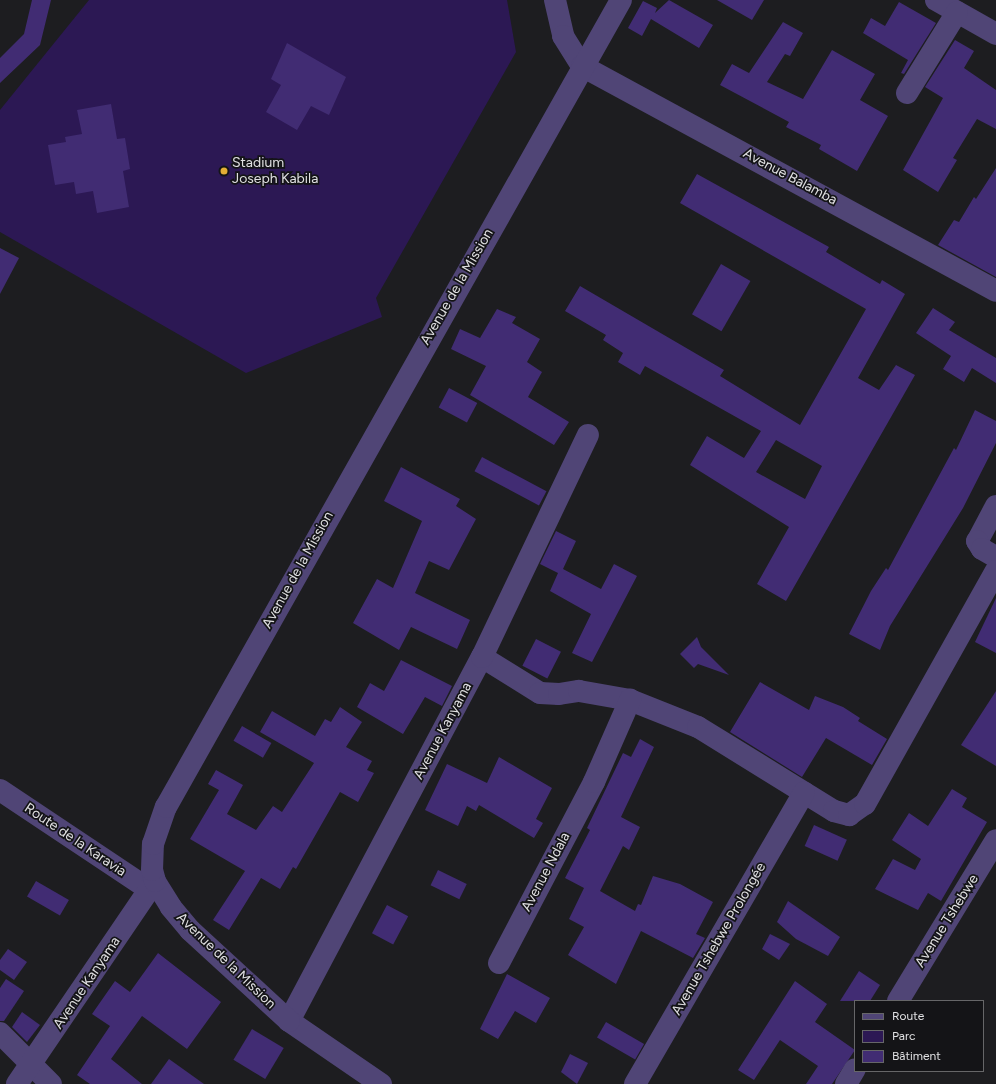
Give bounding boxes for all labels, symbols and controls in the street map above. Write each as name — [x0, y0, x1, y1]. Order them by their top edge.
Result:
street label: Avenue Balamba — [740, 145, 840, 209]
place label: Stadium Joseph Kabila — [232, 155, 318, 188]
marker: Stadium Joseph Kabila — [219, 166, 229, 176]
street label: Avenue de la Mission — [417, 226, 497, 348]
street label: Avenue de la Mission — [259, 509, 337, 631]
street label: Avenue Kanyama — [410, 680, 476, 782]
street label: Route de la Karavia — [21, 800, 129, 880]
street label: Avenue Ndala — [518, 830, 574, 914]
street label: Avenue Tshebwe Prolongée — [668, 860, 770, 1018]
street label: Avenue Tshebwe — [912, 871, 982, 971]
street label: Avenue de la Mission — [173, 909, 279, 1013]
street label: Avenue Kanyama — [50, 934, 124, 1032]
legend — [854, 1000, 984, 1072]
text: Route — [892, 1009, 924, 1023]
text: Parc — [892, 1029, 916, 1043]
text: Bâtiment — [892, 1049, 941, 1063]

